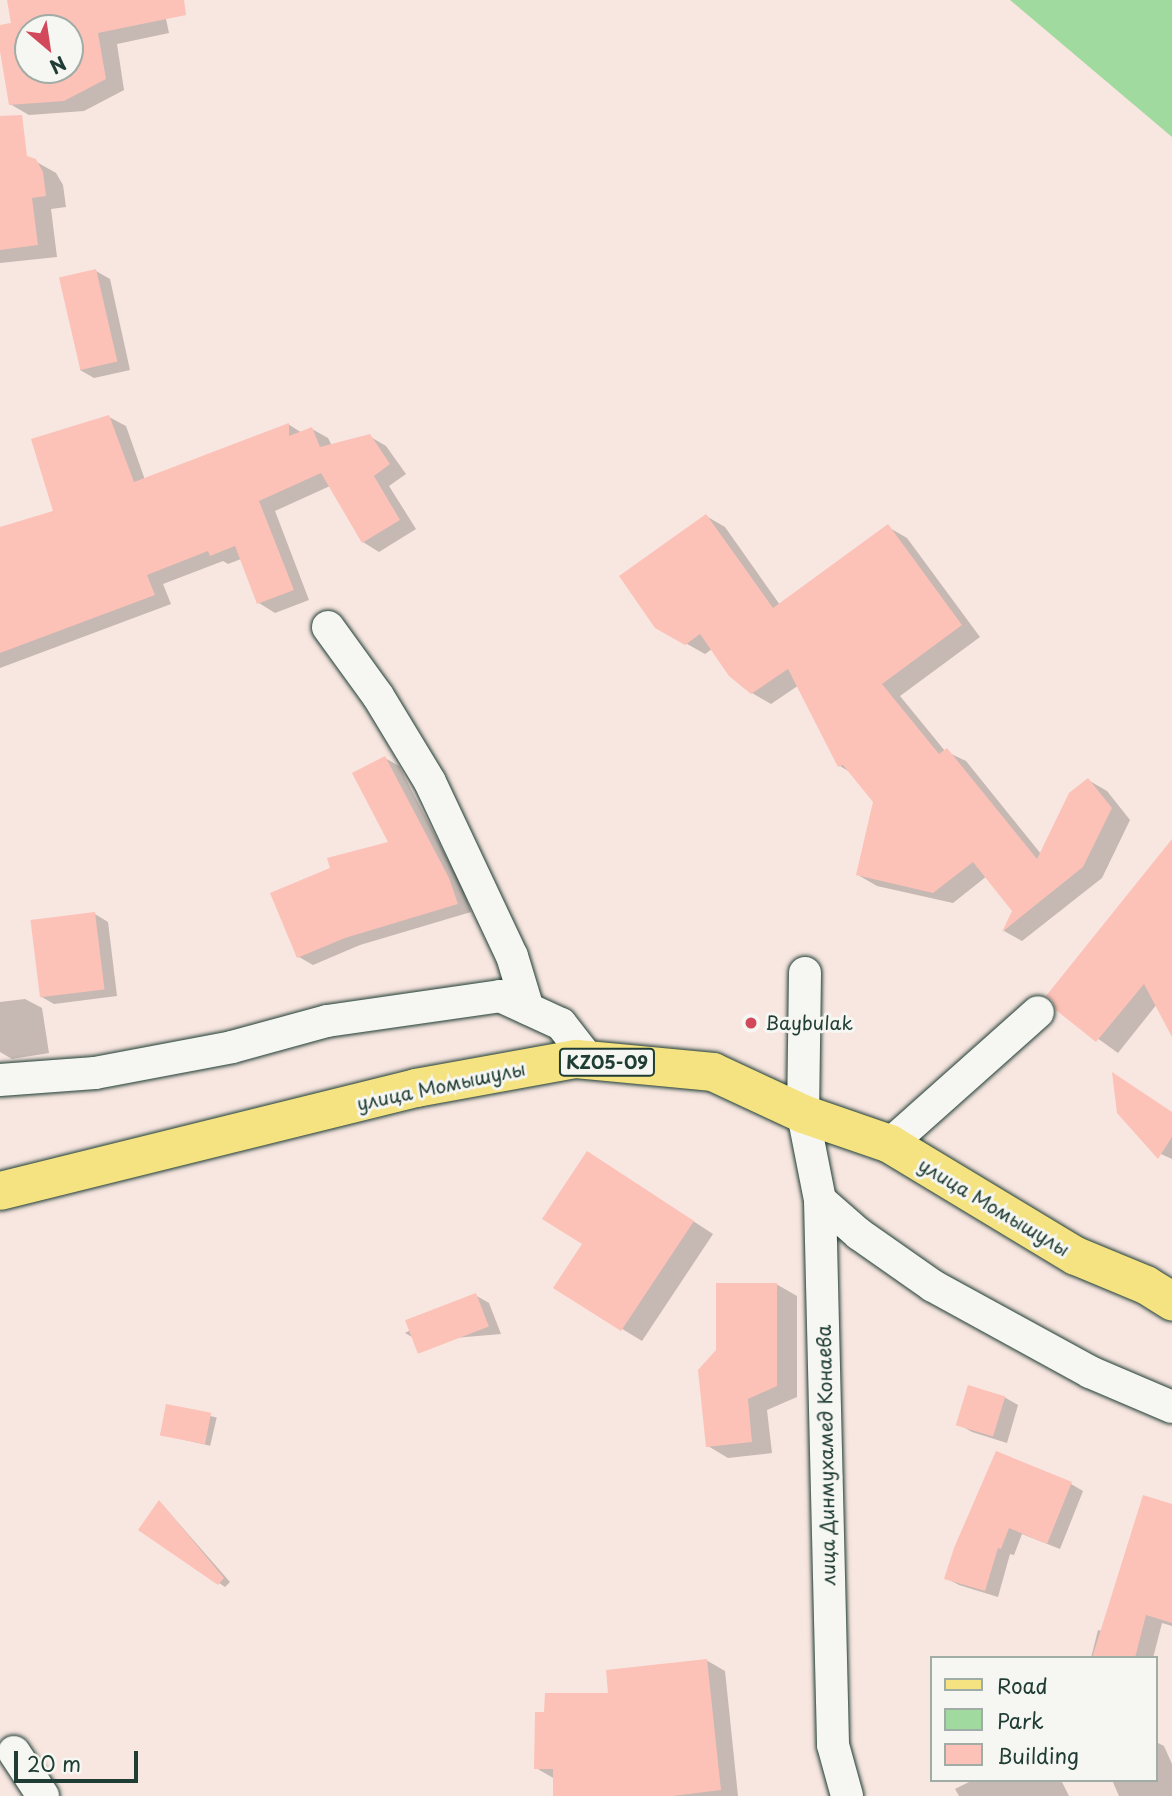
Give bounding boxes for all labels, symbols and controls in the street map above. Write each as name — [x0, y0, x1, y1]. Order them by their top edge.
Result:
north arrow — [14, 14, 84, 84]
text: N — [45, 50, 72, 82]
place label: Baybulak — [765, 1012, 853, 1034]
marker: Baybulak — [743, 1015, 759, 1031]
road number: KZ05-09 — [558, 1048, 656, 1077]
street label: улица Момышулы — [354, 1057, 528, 1115]
street label: улица Момышулы — [914, 1153, 1074, 1261]
street label: лица Динмухамед Конаева — [812, 1324, 840, 1586]
legend — [930, 1656, 1158, 1782]
text: Road — [997, 1669, 1048, 1701]
text: Park — [997, 1704, 1044, 1736]
scale bar — [18, 1736, 142, 1780]
text: Building — [997, 1739, 1079, 1771]
text: 20 m — [27, 1747, 81, 1779]

